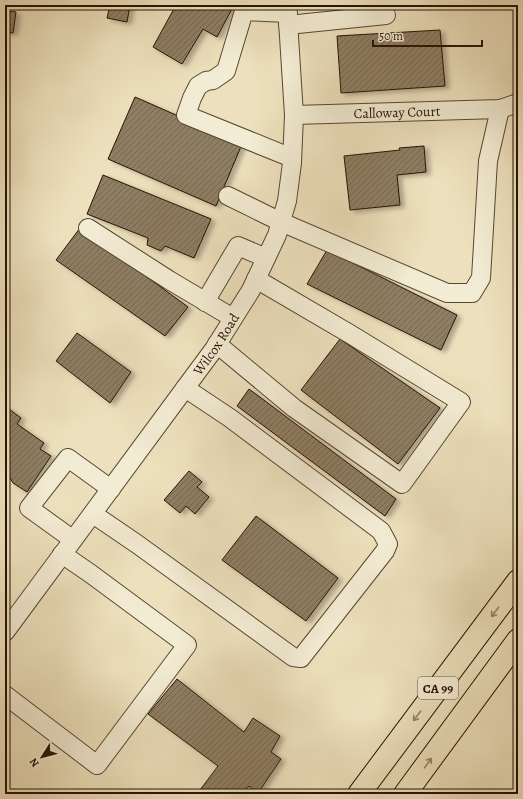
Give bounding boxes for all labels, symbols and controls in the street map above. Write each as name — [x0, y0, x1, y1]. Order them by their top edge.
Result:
scale bar — [373, 22, 482, 48]
text: 50 m — [379, 28, 403, 44]
street label: Calloway Court — [353, 102, 441, 123]
street label: Wilcox Road — [188, 309, 244, 380]
one-way arrow — [490, 607, 499, 618]
road number: CA 99 — [418, 677, 458, 699]
one-way arrow — [413, 711, 421, 722]
north arrow — [22, 737, 62, 777]
text: N — [26, 755, 43, 770]
one-way arrow — [424, 757, 432, 768]

